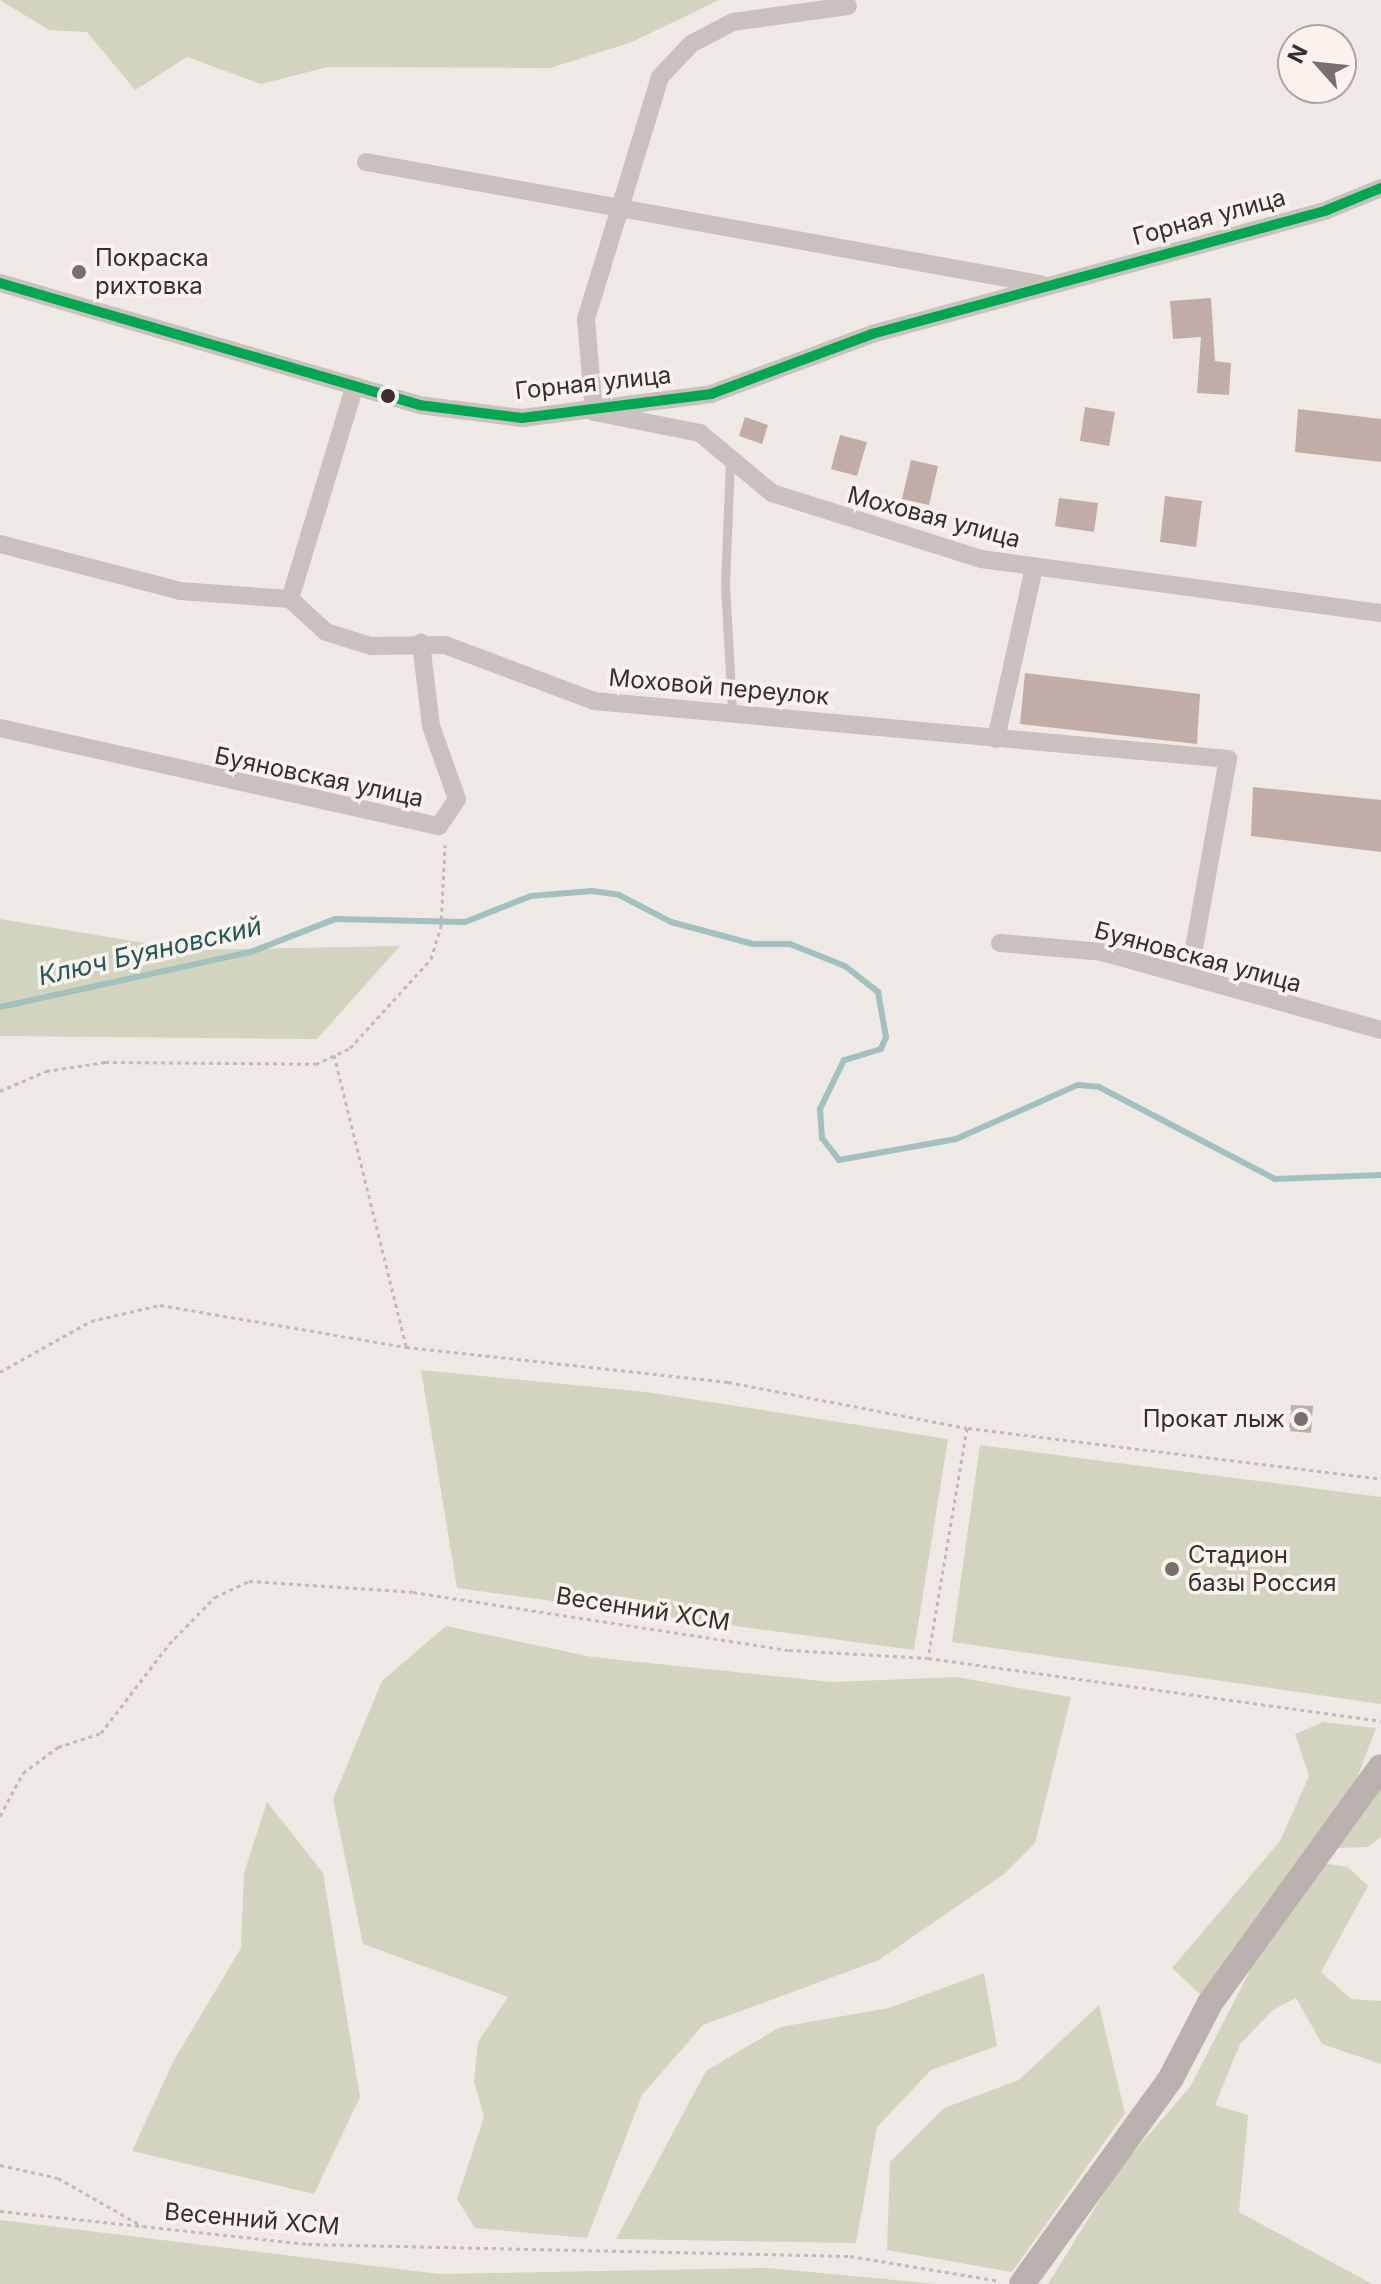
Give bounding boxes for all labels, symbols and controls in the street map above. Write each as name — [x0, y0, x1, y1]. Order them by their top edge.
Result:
north arrow — [1277, 24, 1357, 104]
text: N — [1282, 41, 1313, 67]
street label: Горная улица — [1129, 183, 1289, 251]
place label: Покраска рихтовка — [95, 244, 209, 300]
marker: Покраска рихтовка — [70, 263, 88, 281]
street label: Горная улица — [513, 360, 673, 406]
unlabelled marker — [380, 388, 396, 404]
street label: Моховая улица — [844, 480, 1024, 554]
street label: Моховой переулок — [608, 663, 830, 711]
street label: Буяновская улица — [212, 741, 426, 813]
water label: Ключ Буяновский — [35, 910, 265, 992]
street label: Буяновская улица — [1091, 916, 1305, 998]
place label: Прокат лыж — [1143, 1405, 1285, 1433]
marker: Прокат лыж — [1292, 1410, 1310, 1428]
place label: Стадион базы Россия — [1188, 1541, 1336, 1597]
marker: Стадион базы Россия — [1163, 1560, 1181, 1578]
street label: Весенний ХСМ — [554, 1581, 732, 1637]
street label: Весенний ХСМ — [163, 2197, 341, 2241]

